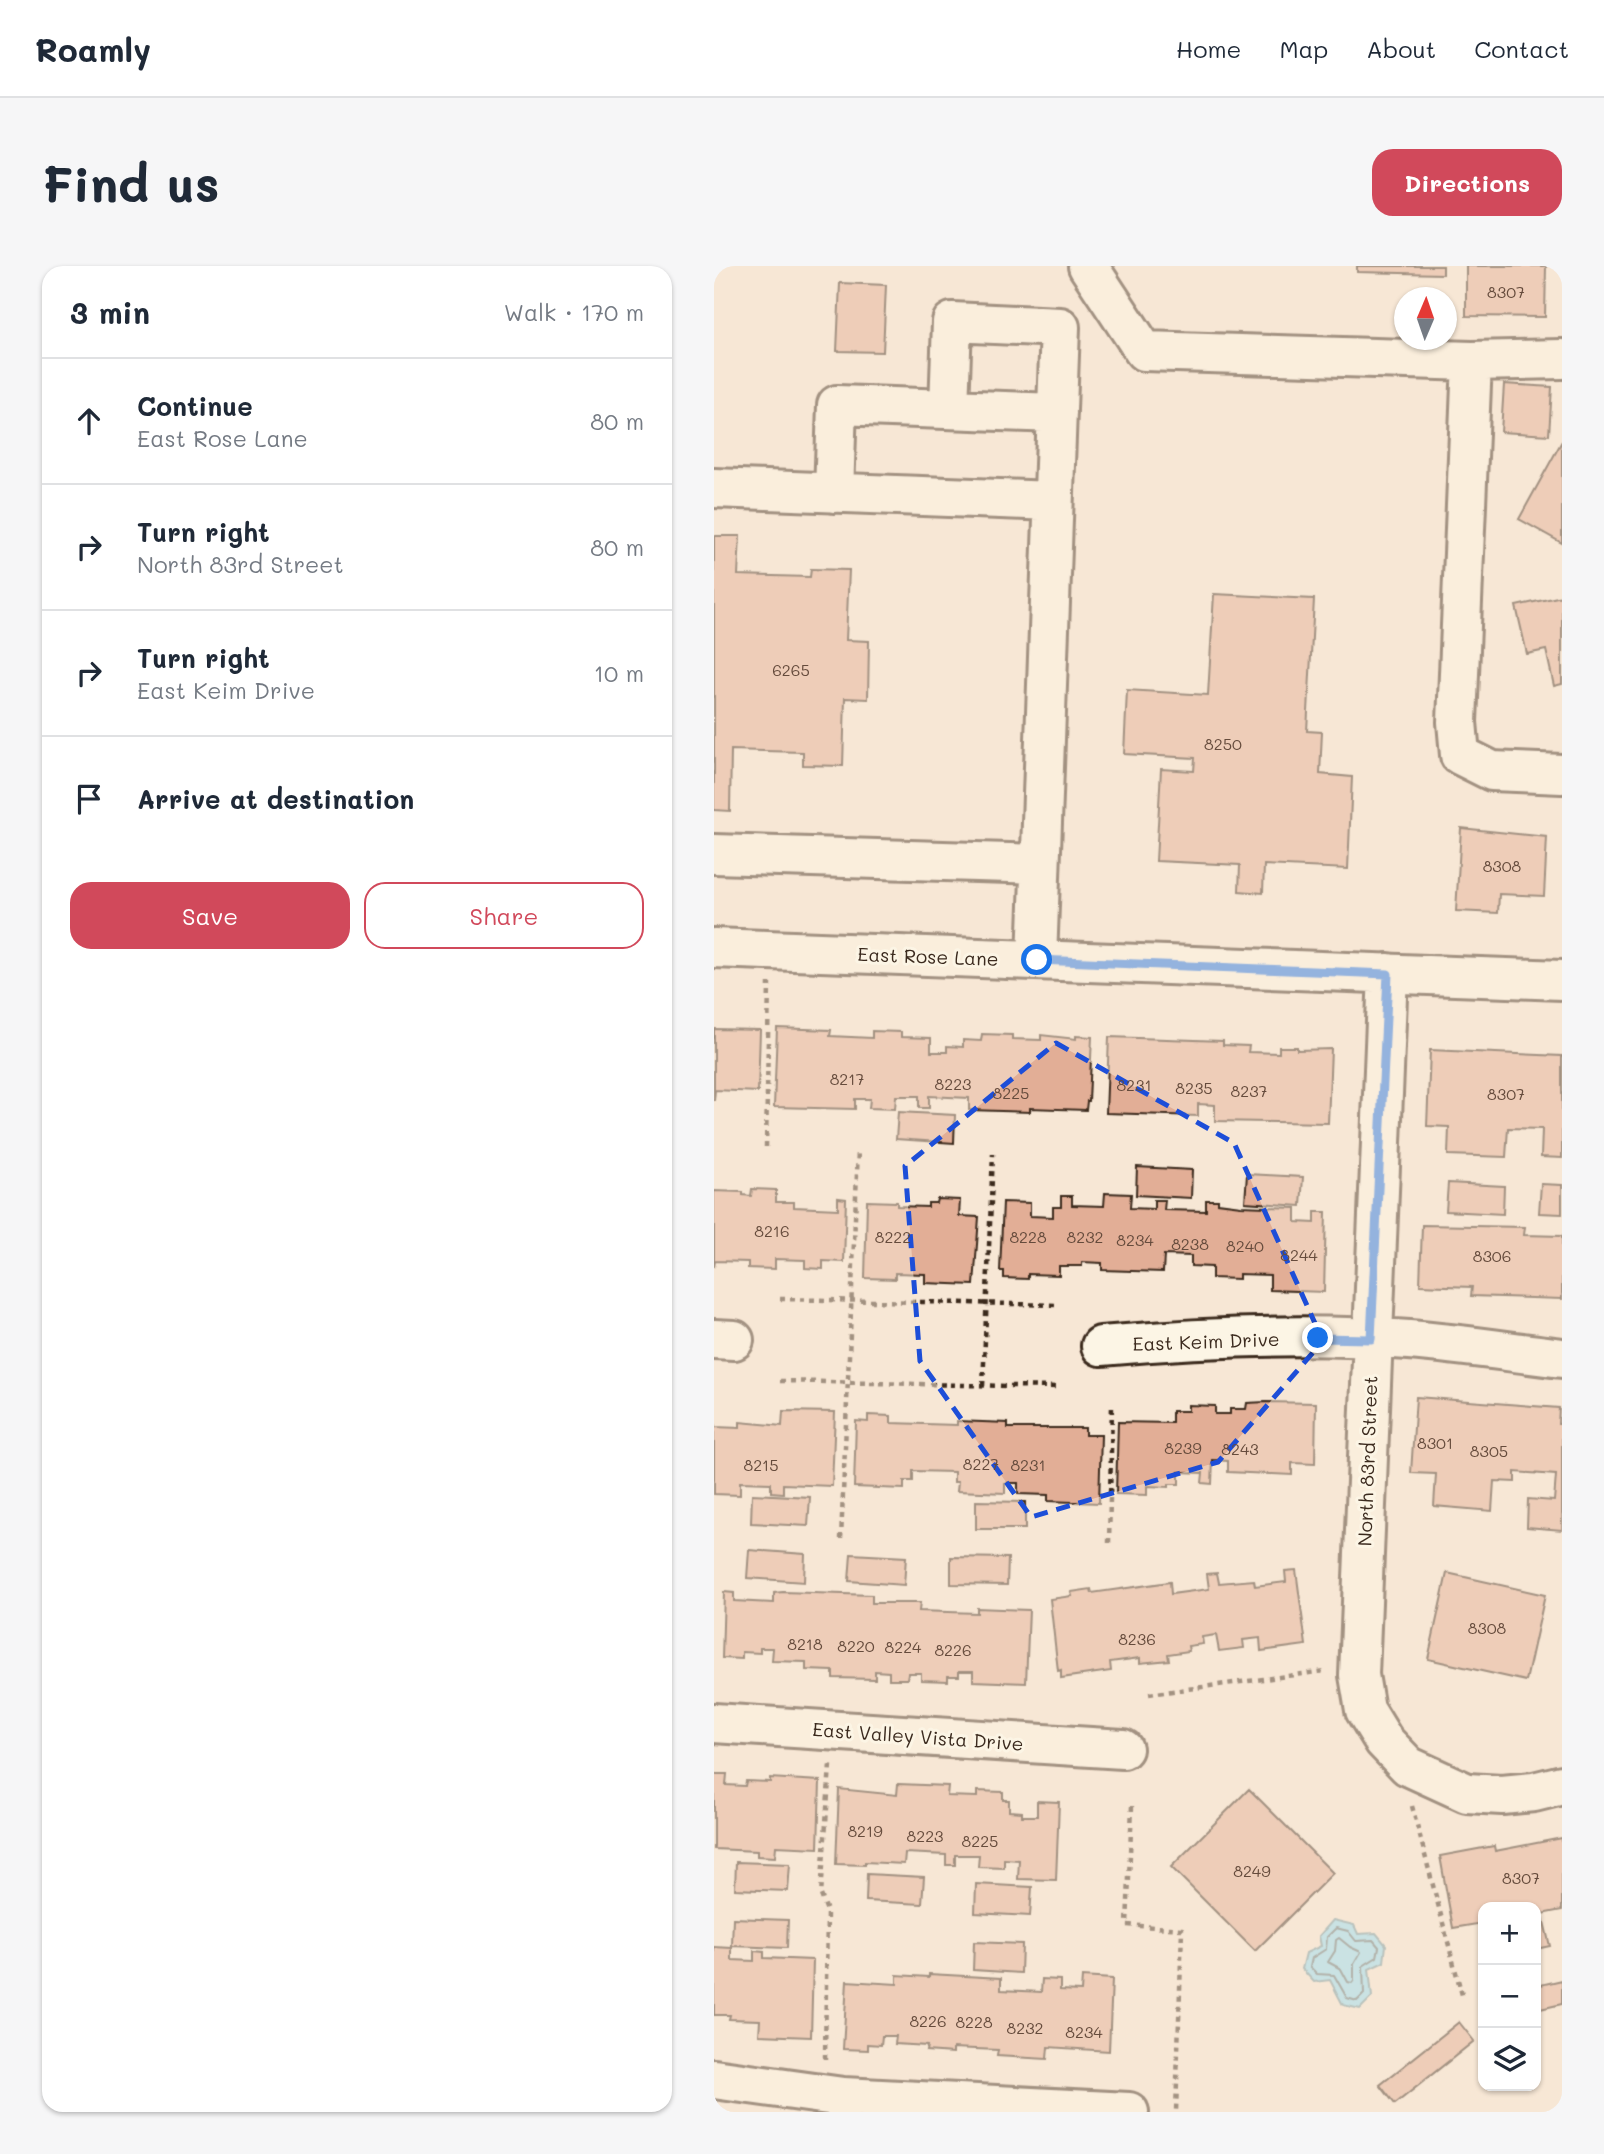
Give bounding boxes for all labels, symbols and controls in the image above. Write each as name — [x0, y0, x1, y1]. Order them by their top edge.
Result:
text: Roamly — [35, 27, 151, 70]
text: Home — [1176, 33, 1241, 64]
text: Map — [1279, 33, 1328, 64]
text: About — [1366, 33, 1436, 64]
text: Contact — [1474, 33, 1569, 64]
button: Directions — [1372, 149, 1562, 216]
text: Find us — [42, 151, 220, 214]
house number: 8307 — [1487, 281, 1525, 302]
north arrow — [1394, 287, 1457, 350]
text: 3 min — [70, 292, 150, 332]
text: Walk · 170 m — [504, 297, 644, 327]
text: Continue — [137, 389, 253, 423]
icon: ahead — [70, 402, 108, 440]
text: 80 m — [590, 406, 644, 436]
text: East Rose Lane — [137, 423, 308, 453]
text: Turn right — [137, 515, 270, 549]
icon: right — [70, 528, 108, 566]
text: 80 m — [590, 532, 644, 562]
text: North 83rd Street — [137, 549, 344, 579]
text: Turn right — [137, 641, 270, 675]
icon: right — [70, 654, 108, 692]
text: 10 m — [594, 658, 644, 688]
house number: 6265 — [772, 659, 810, 680]
text: East Keim Drive — [137, 675, 315, 705]
house number: 8250 — [1204, 733, 1242, 754]
icon: arrive — [70, 780, 108, 818]
text: Arrive at destination — [137, 782, 414, 816]
house number: 8308 — [1483, 855, 1522, 876]
button: Save — [70, 882, 350, 949]
button: Share — [364, 882, 644, 949]
street label: East Rose Lane — [857, 941, 999, 971]
route start — [1021, 944, 1052, 975]
house number: 8217 — [830, 1068, 864, 1089]
house number: 8223 — [935, 1073, 971, 1094]
house number: 8231 — [1116, 1074, 1152, 1095]
house number: 8235 — [1175, 1077, 1213, 1098]
house number: 8237 — [1231, 1080, 1268, 1101]
house number: 8225 — [993, 1082, 1029, 1103]
house number: 8307 — [1487, 1083, 1525, 1104]
house number: 8216 — [754, 1220, 790, 1241]
house number: 8222 — [875, 1226, 911, 1247]
house number: 8228 — [1009, 1226, 1047, 1247]
house number: 8232 — [1067, 1226, 1103, 1247]
house number: 8234 — [1116, 1229, 1154, 1250]
house number: 8238 — [1171, 1233, 1209, 1254]
house number: 8240 — [1226, 1235, 1264, 1256]
house number: 8244 — [1280, 1244, 1318, 1265]
house number: 8306 — [1473, 1245, 1511, 1266]
route end — [1302, 1322, 1333, 1353]
street label: East Keim Drive — [1132, 1326, 1280, 1356]
street label: North 83rd Street — [1352, 1375, 1382, 1547]
house number: 8301 — [1417, 1432, 1453, 1453]
house number: 8239 — [1164, 1437, 1202, 1458]
house number: 8243 — [1221, 1438, 1259, 1459]
house number: 8305 — [1470, 1440, 1508, 1461]
house number: 8227 — [963, 1453, 999, 1474]
house number: 8215 — [743, 1454, 779, 1475]
house number: 8231 — [1010, 1454, 1046, 1475]
house number: 8308 — [1468, 1617, 1507, 1638]
house number: 8236 — [1118, 1628, 1156, 1649]
house number: 8218 — [787, 1633, 823, 1654]
house number: 8220 — [837, 1635, 875, 1656]
house number: 8224 — [885, 1636, 922, 1657]
house number: 8226 — [934, 1639, 972, 1660]
street label: East Valley Vista Drive — [812, 1716, 1024, 1756]
house number: 8219 — [847, 1820, 883, 1841]
house number: 8223 — [907, 1825, 943, 1846]
house number: 8225 — [962, 1830, 998, 1851]
house number: 8249 — [1233, 1860, 1271, 1881]
house number: 8307 — [1502, 1867, 1540, 1888]
map controls — [1478, 1902, 1541, 2091]
button: + — [1478, 1902, 1541, 1965]
button: − — [1478, 1965, 1541, 2028]
house number: 8226 — [909, 2010, 947, 2031]
house number: 8228 — [955, 2011, 993, 2032]
house number: 8232 — [1007, 2017, 1043, 2038]
house number: 8234 — [1065, 2021, 1103, 2042]
button: layers — [1478, 2028, 1541, 2091]

